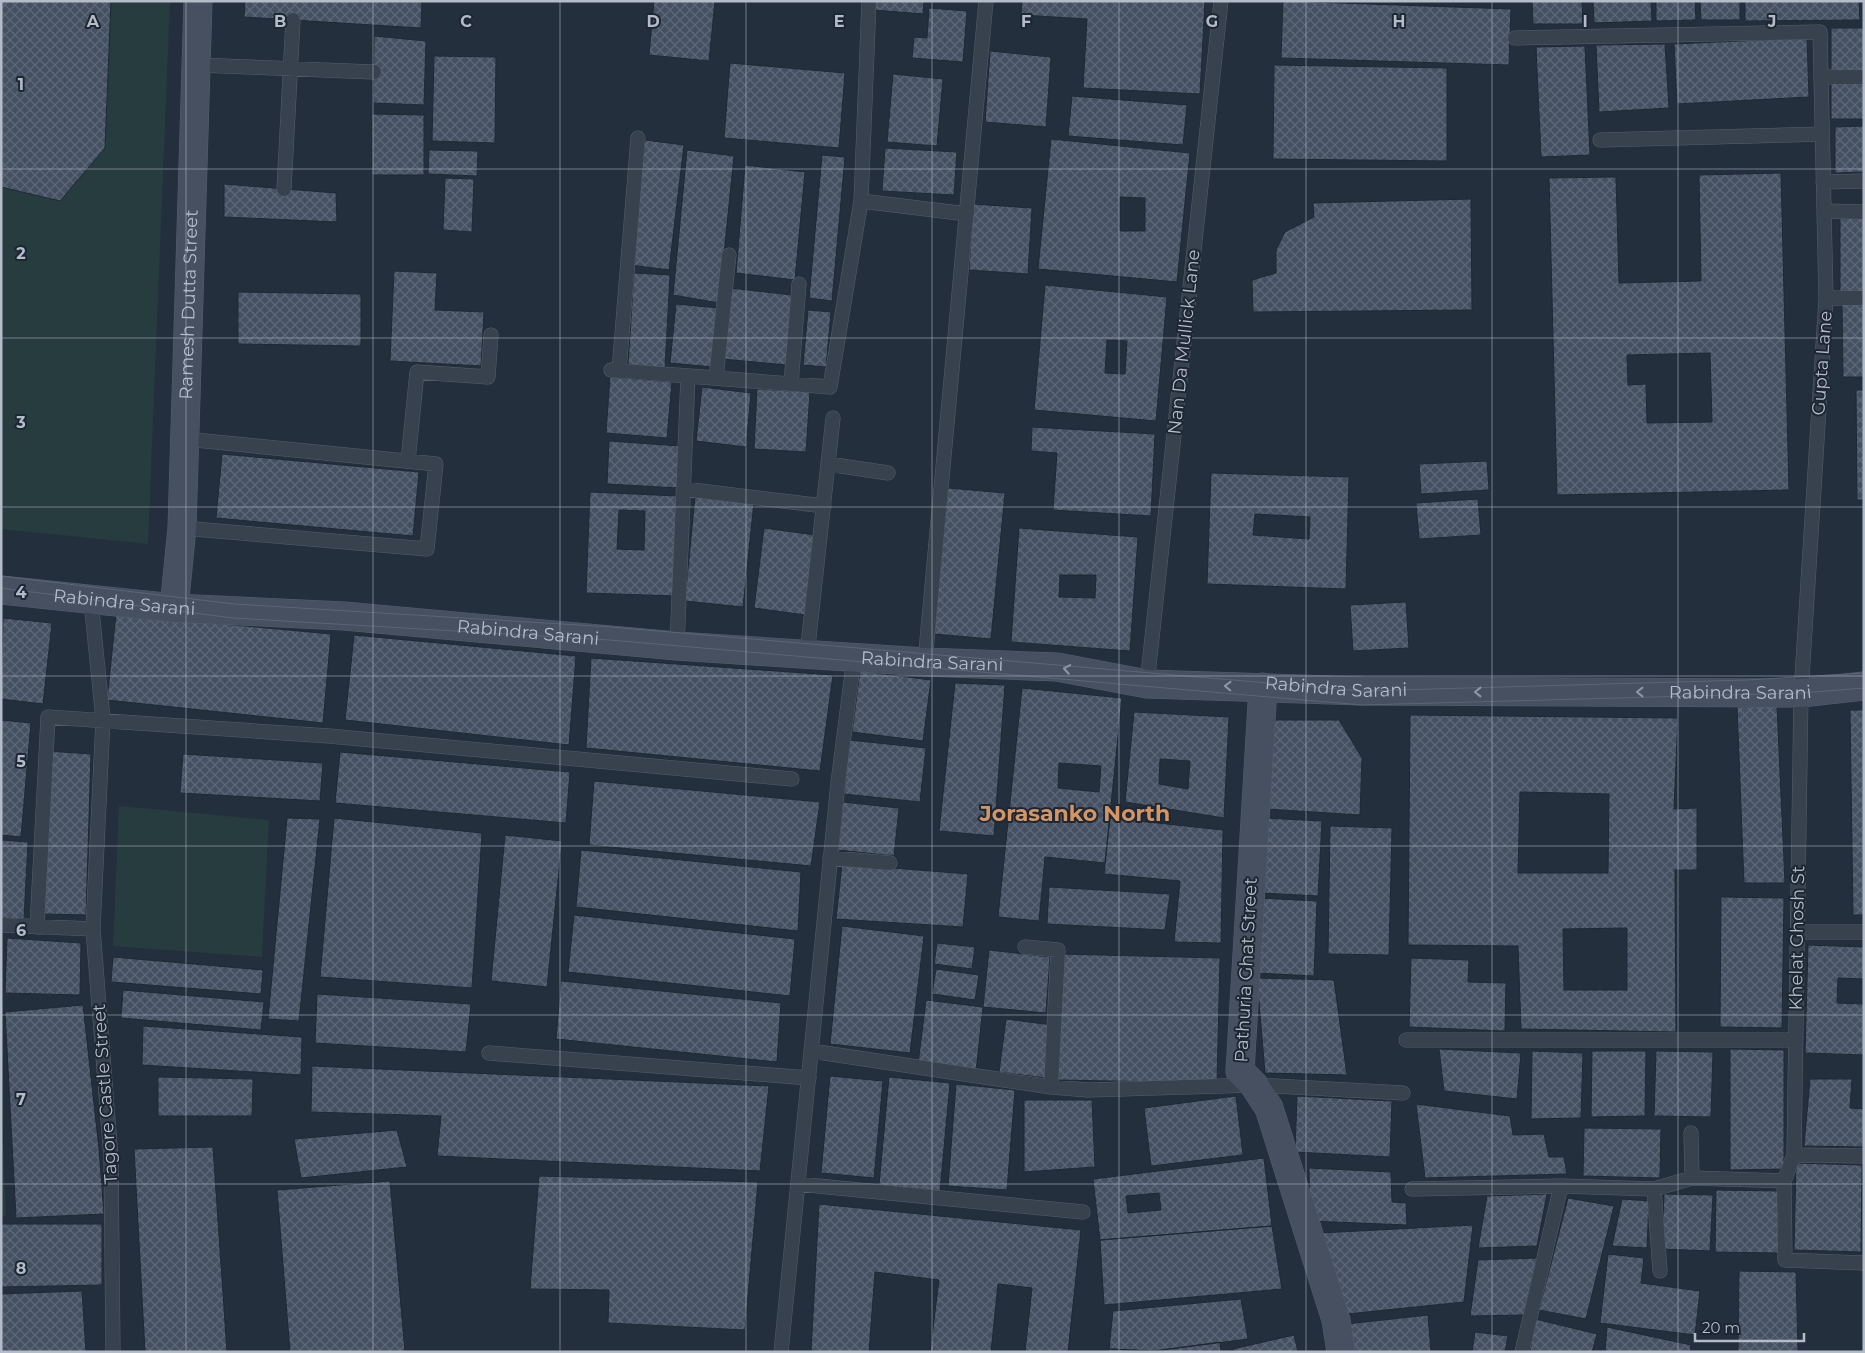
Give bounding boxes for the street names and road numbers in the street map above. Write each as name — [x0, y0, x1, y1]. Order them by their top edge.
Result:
street label: Ramesh Dutta Street — [175, 209, 203, 400]
street label: Nan Da Mullick Lane — [1163, 248, 1205, 436]
street label: Gupta Lane — [1807, 310, 1837, 416]
street label: Rabindra Sarani — [52, 585, 196, 620]
street label: Rabindra Sarani — [456, 615, 600, 650]
street label: Rabindra Sarani — [860, 647, 1004, 676]
street label: Rabindra Sarani — [1264, 672, 1408, 702]
street label: Rabindra Sarani — [1669, 681, 1813, 704]
street label: Khelat Ghosh St — [1785, 865, 1809, 1011]
street label: Pathuria Ghat Street — [1230, 877, 1262, 1063]
street label: Tagore Castle Street — [88, 1003, 122, 1185]

